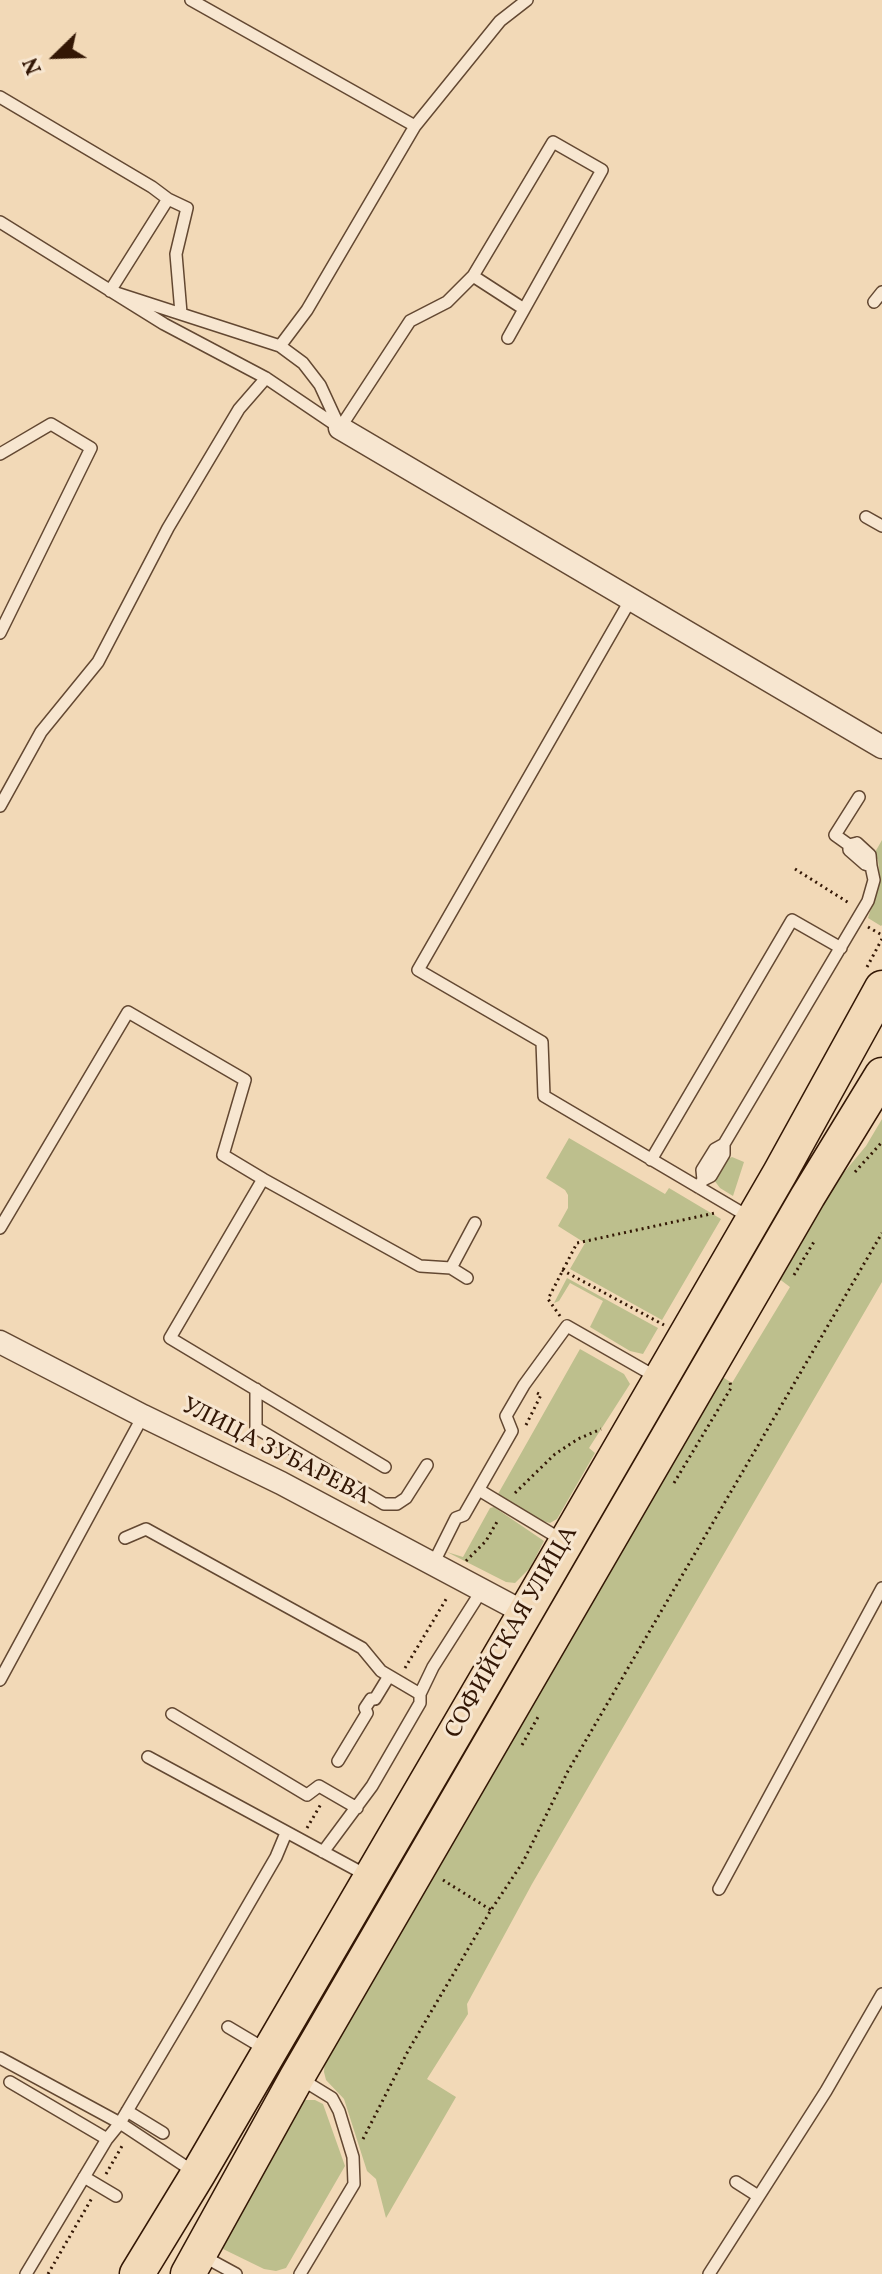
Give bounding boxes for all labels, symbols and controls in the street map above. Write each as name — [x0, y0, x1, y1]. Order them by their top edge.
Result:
north arrow — [16, 16, 96, 96]
text: N — [16, 52, 51, 79]
street label: УЛИЦА ЗУБАРЕВА — [176, 1393, 374, 1513]
street label: СОФИЙСКАЯ УЛИЦА — [440, 1522, 586, 1744]

